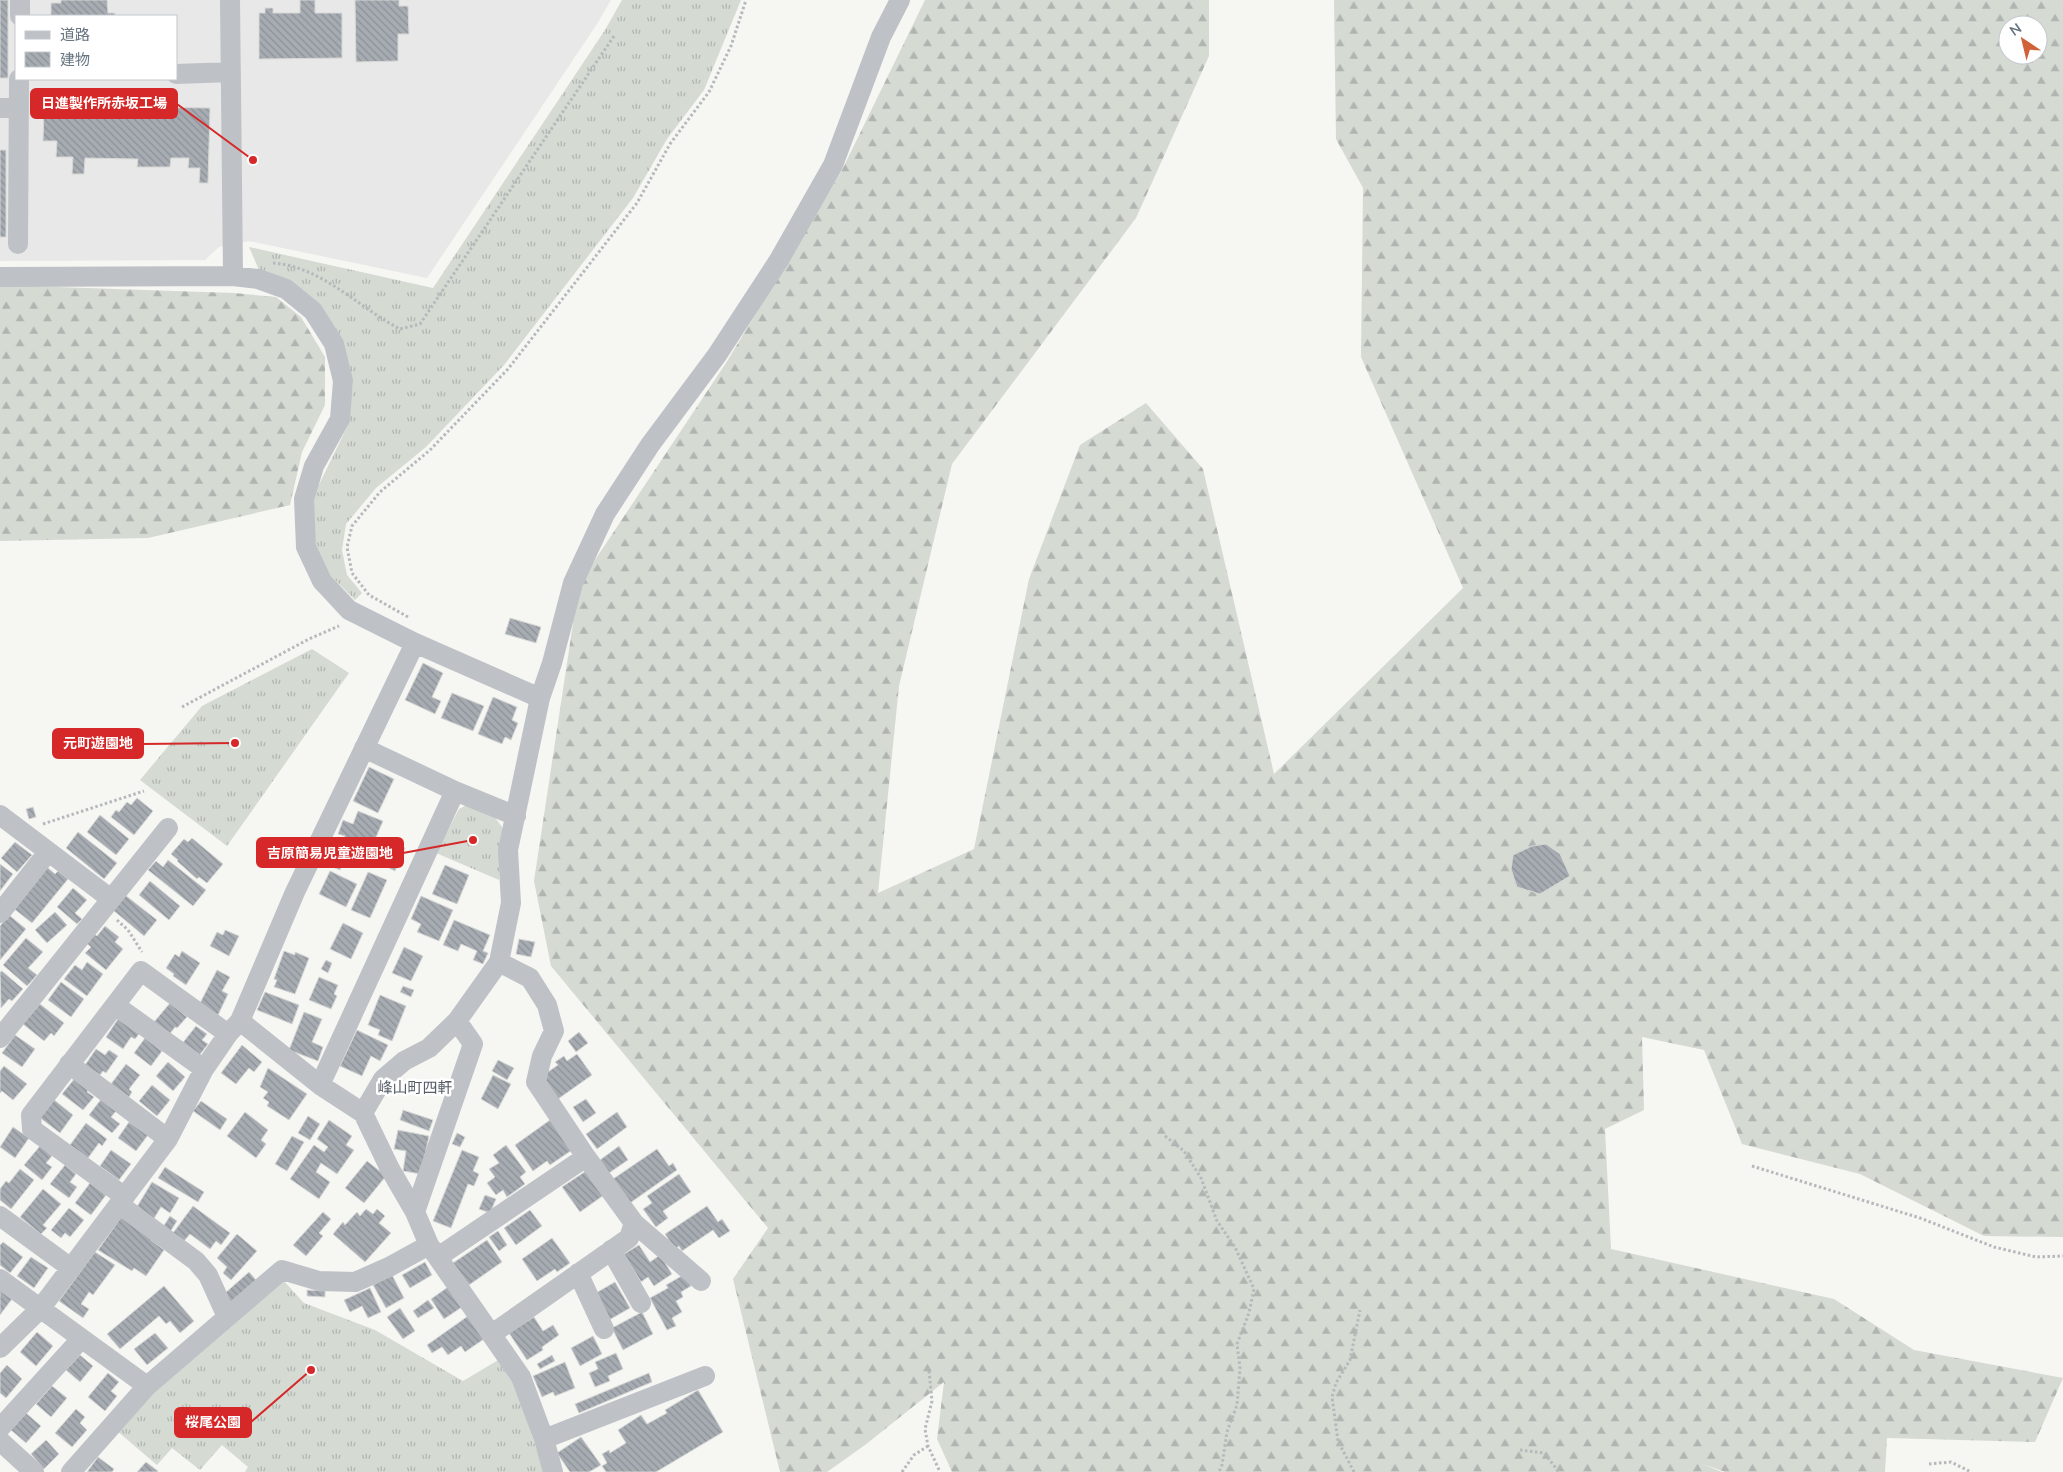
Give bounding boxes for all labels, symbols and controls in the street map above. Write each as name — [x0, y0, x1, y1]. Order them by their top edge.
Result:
legend — [15, 15, 178, 80]
north arrow — [1998, 15, 2048, 65]
text: N — [2006, 19, 2025, 40]
text: 道路 — [60, 25, 90, 44]
text: 建物 — [60, 50, 90, 69]
callout: 日進製作所赤坂工場 — [31, 89, 177, 118]
text: 日進製作所赤坂工場 — [41, 94, 167, 112]
callout: 元町遊園地 — [53, 729, 143, 758]
text: 元町遊園地 — [63, 734, 133, 752]
callout: 吉原簡易児童遊園地 — [257, 838, 403, 867]
text: 吉原簡易児童遊園地 — [267, 844, 393, 862]
district label: 峰山町四軒 — [377, 1078, 453, 1097]
callout: 桜尾公園 — [175, 1408, 251, 1437]
text: 桜尾公園 — [185, 1413, 241, 1431]

